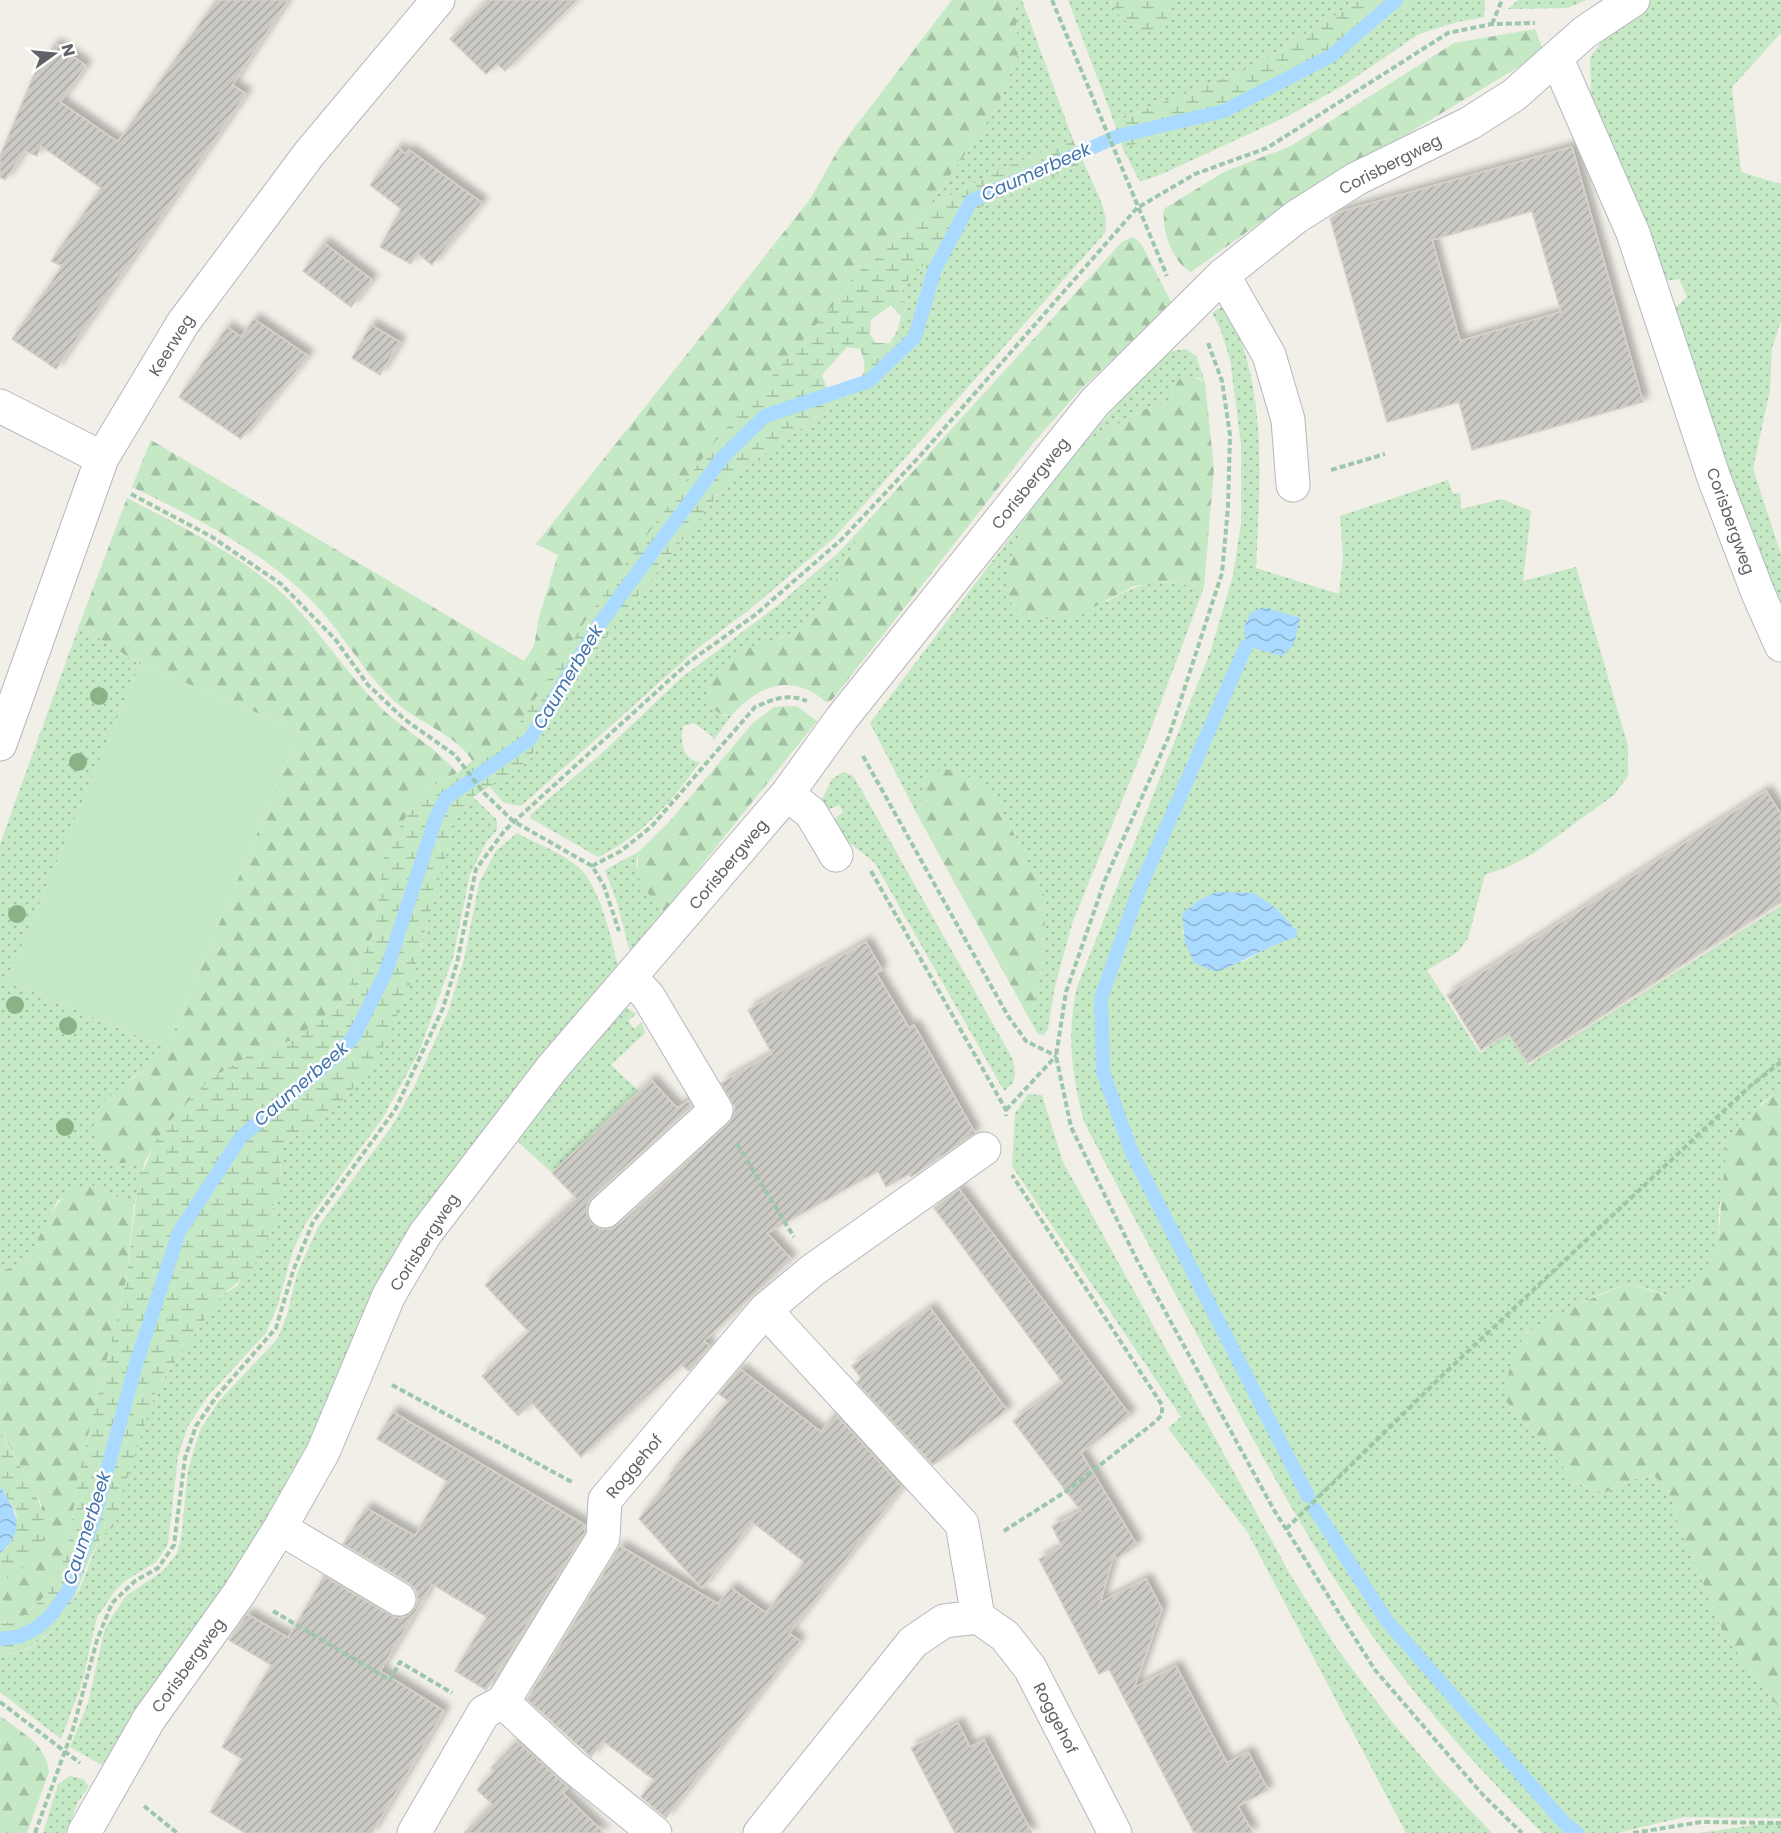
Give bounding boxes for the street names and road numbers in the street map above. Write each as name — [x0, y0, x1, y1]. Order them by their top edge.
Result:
street label: Corisbergweg — [1335, 129, 1445, 200]
street label: Keerweg — [143, 310, 200, 381]
street label: Corisbergweg — [986, 432, 1075, 534]
street label: Corisbergweg — [1701, 465, 1761, 578]
street label: Corisbergweg — [684, 814, 773, 915]
street label: Corisbergweg — [384, 1189, 465, 1296]
street label: Roggehof — [601, 1429, 668, 1503]
street label: Corisbergweg — [146, 1613, 231, 1717]
street label: Roggehof — [1028, 1679, 1083, 1758]

